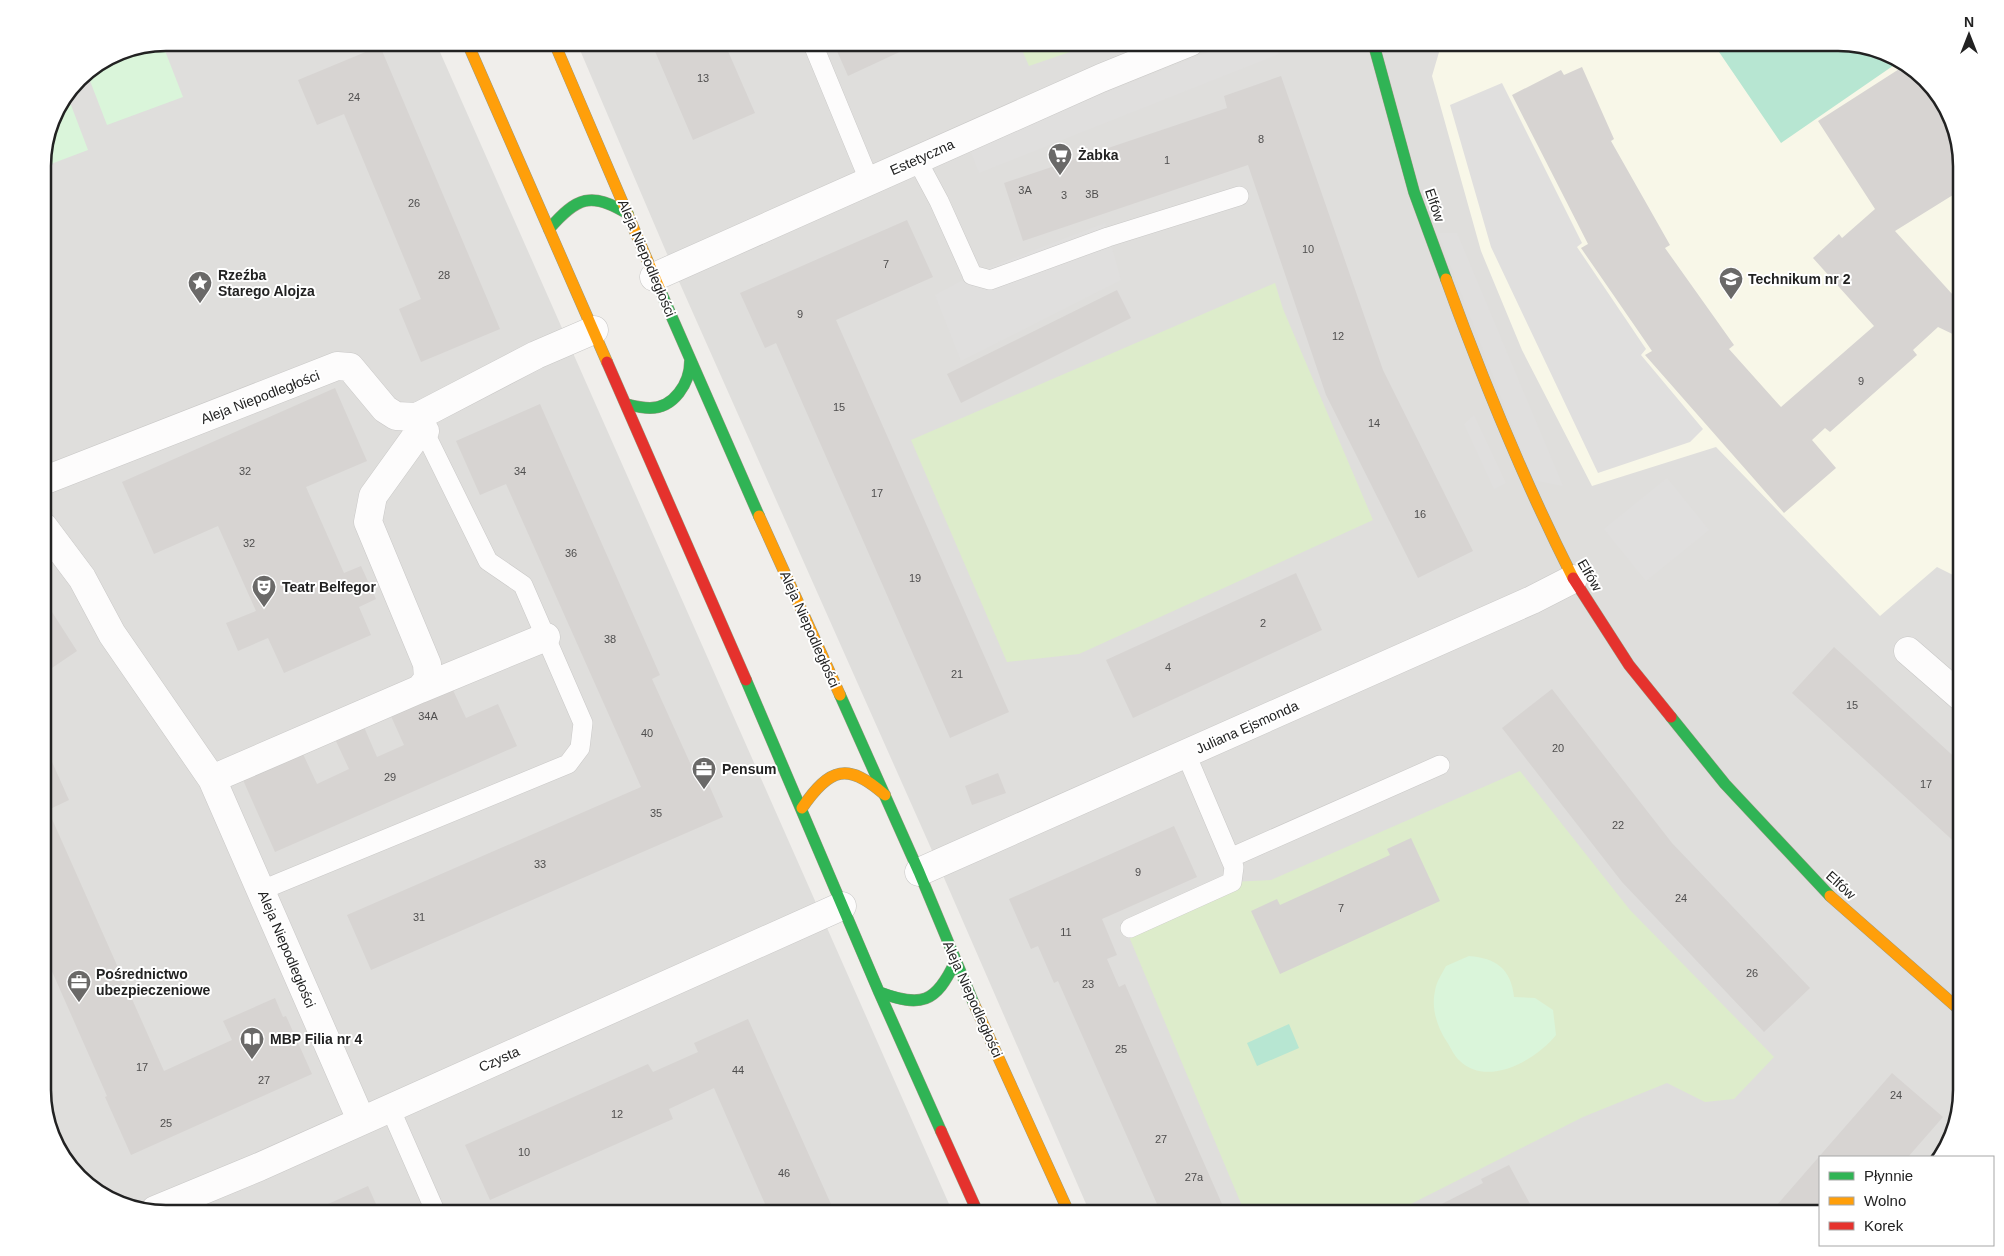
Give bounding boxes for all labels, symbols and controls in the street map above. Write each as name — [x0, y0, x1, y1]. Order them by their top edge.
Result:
north arrow — [1944, 10, 1994, 60]
text: N — [1964, 14, 1974, 30]
house number: 13 — [697, 72, 709, 84]
house number: 24 — [348, 91, 360, 103]
house number: 8 — [1258, 133, 1264, 145]
street label: Estetyczna — [887, 136, 957, 178]
supermarket icon: Żabka — [1047, 142, 1073, 176]
place label: Żabka — [1078, 147, 1119, 163]
house number: 1 — [1164, 154, 1170, 166]
house number: 3A — [1018, 184, 1032, 196]
street label: Elfów — [1422, 186, 1448, 225]
house number: 3B — [1085, 188, 1099, 200]
house number: 3 — [1061, 189, 1067, 201]
house number: 26 — [408, 197, 420, 209]
street label: Aleja Niepodległości — [615, 197, 679, 319]
house number: 10 — [1302, 243, 1314, 255]
house number: 7 — [883, 258, 889, 270]
school or university icon: Technikum nr 2 — [1718, 266, 1744, 300]
place label: Rzeźba Starego Alojza — [218, 267, 315, 299]
house number: 28 — [438, 269, 450, 281]
place icon: Rzeźba Starego Alojza — [187, 270, 213, 304]
place label: Technikum nr 2 — [1748, 271, 1851, 287]
house number: 9 — [797, 308, 803, 320]
house number: 12 — [1332, 330, 1344, 342]
street label: Aleja Niepodległości — [198, 367, 322, 427]
house number: 9 — [1858, 375, 1864, 387]
house number: 15 — [833, 401, 845, 413]
house number: 14 — [1368, 417, 1380, 429]
house number: 32 — [239, 465, 251, 477]
house number: 34 — [514, 465, 526, 477]
house number: 17 — [871, 487, 883, 499]
house number: 16 — [1414, 508, 1426, 520]
house number: 32 — [243, 537, 255, 549]
house number: 36 — [565, 547, 577, 559]
street label: Elfów — [1575, 556, 1606, 595]
street label: Aleja Niepodległości — [777, 568, 843, 690]
house number: 19 — [909, 572, 921, 584]
theatre icon: Teatr Belfegor — [251, 574, 277, 608]
place label: Teatr Belfegor — [282, 579, 376, 595]
house number: 2 — [1260, 617, 1266, 629]
house number: 38 — [604, 633, 616, 645]
house number: 4 — [1165, 661, 1171, 673]
house number: 21 — [951, 668, 963, 680]
street label: Juliana Ejsmonda — [1193, 697, 1301, 757]
house number: 15 — [1846, 699, 1858, 711]
house number: 34A — [418, 710, 438, 722]
house number: 40 — [641, 727, 653, 739]
house number: 20 — [1552, 742, 1564, 754]
office icon: Pensum — [691, 756, 717, 790]
place label: Pensum — [722, 761, 776, 777]
house number: 29 — [384, 771, 396, 783]
house number: 17 — [1920, 778, 1932, 790]
house number: 35 — [650, 807, 662, 819]
house number: 22 — [1612, 819, 1624, 831]
house number: 33 — [534, 858, 546, 870]
house number: 9 — [1135, 866, 1141, 878]
street label: Elfów — [1823, 868, 1860, 903]
street label: Aleja Niepodległości — [255, 888, 319, 1010]
house number: 24 — [1675, 892, 1687, 904]
house number: 7 — [1338, 902, 1344, 914]
house number: 31 — [413, 911, 425, 923]
house number: 11 — [1060, 926, 1072, 938]
street label: Aleja Niepodległości — [940, 938, 1006, 1060]
place label: Pośrednictwo ubezpieczeniowe — [96, 966, 211, 998]
house number: 26 — [1746, 967, 1758, 979]
office icon: Pośrednictwo ubezpieczeniowe — [66, 969, 92, 1003]
house number: 23 — [1082, 978, 1094, 990]
library icon: MBP Filia nr 4 — [239, 1026, 265, 1060]
place label: MBP Filia nr 4 — [270, 1031, 363, 1047]
street label: Czysta — [476, 1043, 522, 1075]
house number: 25 — [1115, 1043, 1127, 1055]
house number: 17 — [136, 1061, 148, 1073]
house number: 44 — [732, 1064, 744, 1076]
house number: 27 — [258, 1074, 270, 1086]
house number: 24 — [1890, 1089, 1902, 1101]
house number: 12 — [611, 1108, 623, 1120]
house number: 25 — [160, 1117, 172, 1129]
house number: 27 — [1155, 1133, 1167, 1145]
house number: 10 — [518, 1146, 530, 1158]
legend — [1819, 1156, 1994, 1246]
house number: 46 — [778, 1167, 790, 1179]
text: Płynnie — [1864, 1167, 1913, 1184]
house number: 27a — [1185, 1171, 1204, 1183]
text: Wolno — [1864, 1192, 1906, 1209]
text: Korek — [1864, 1217, 1904, 1234]

